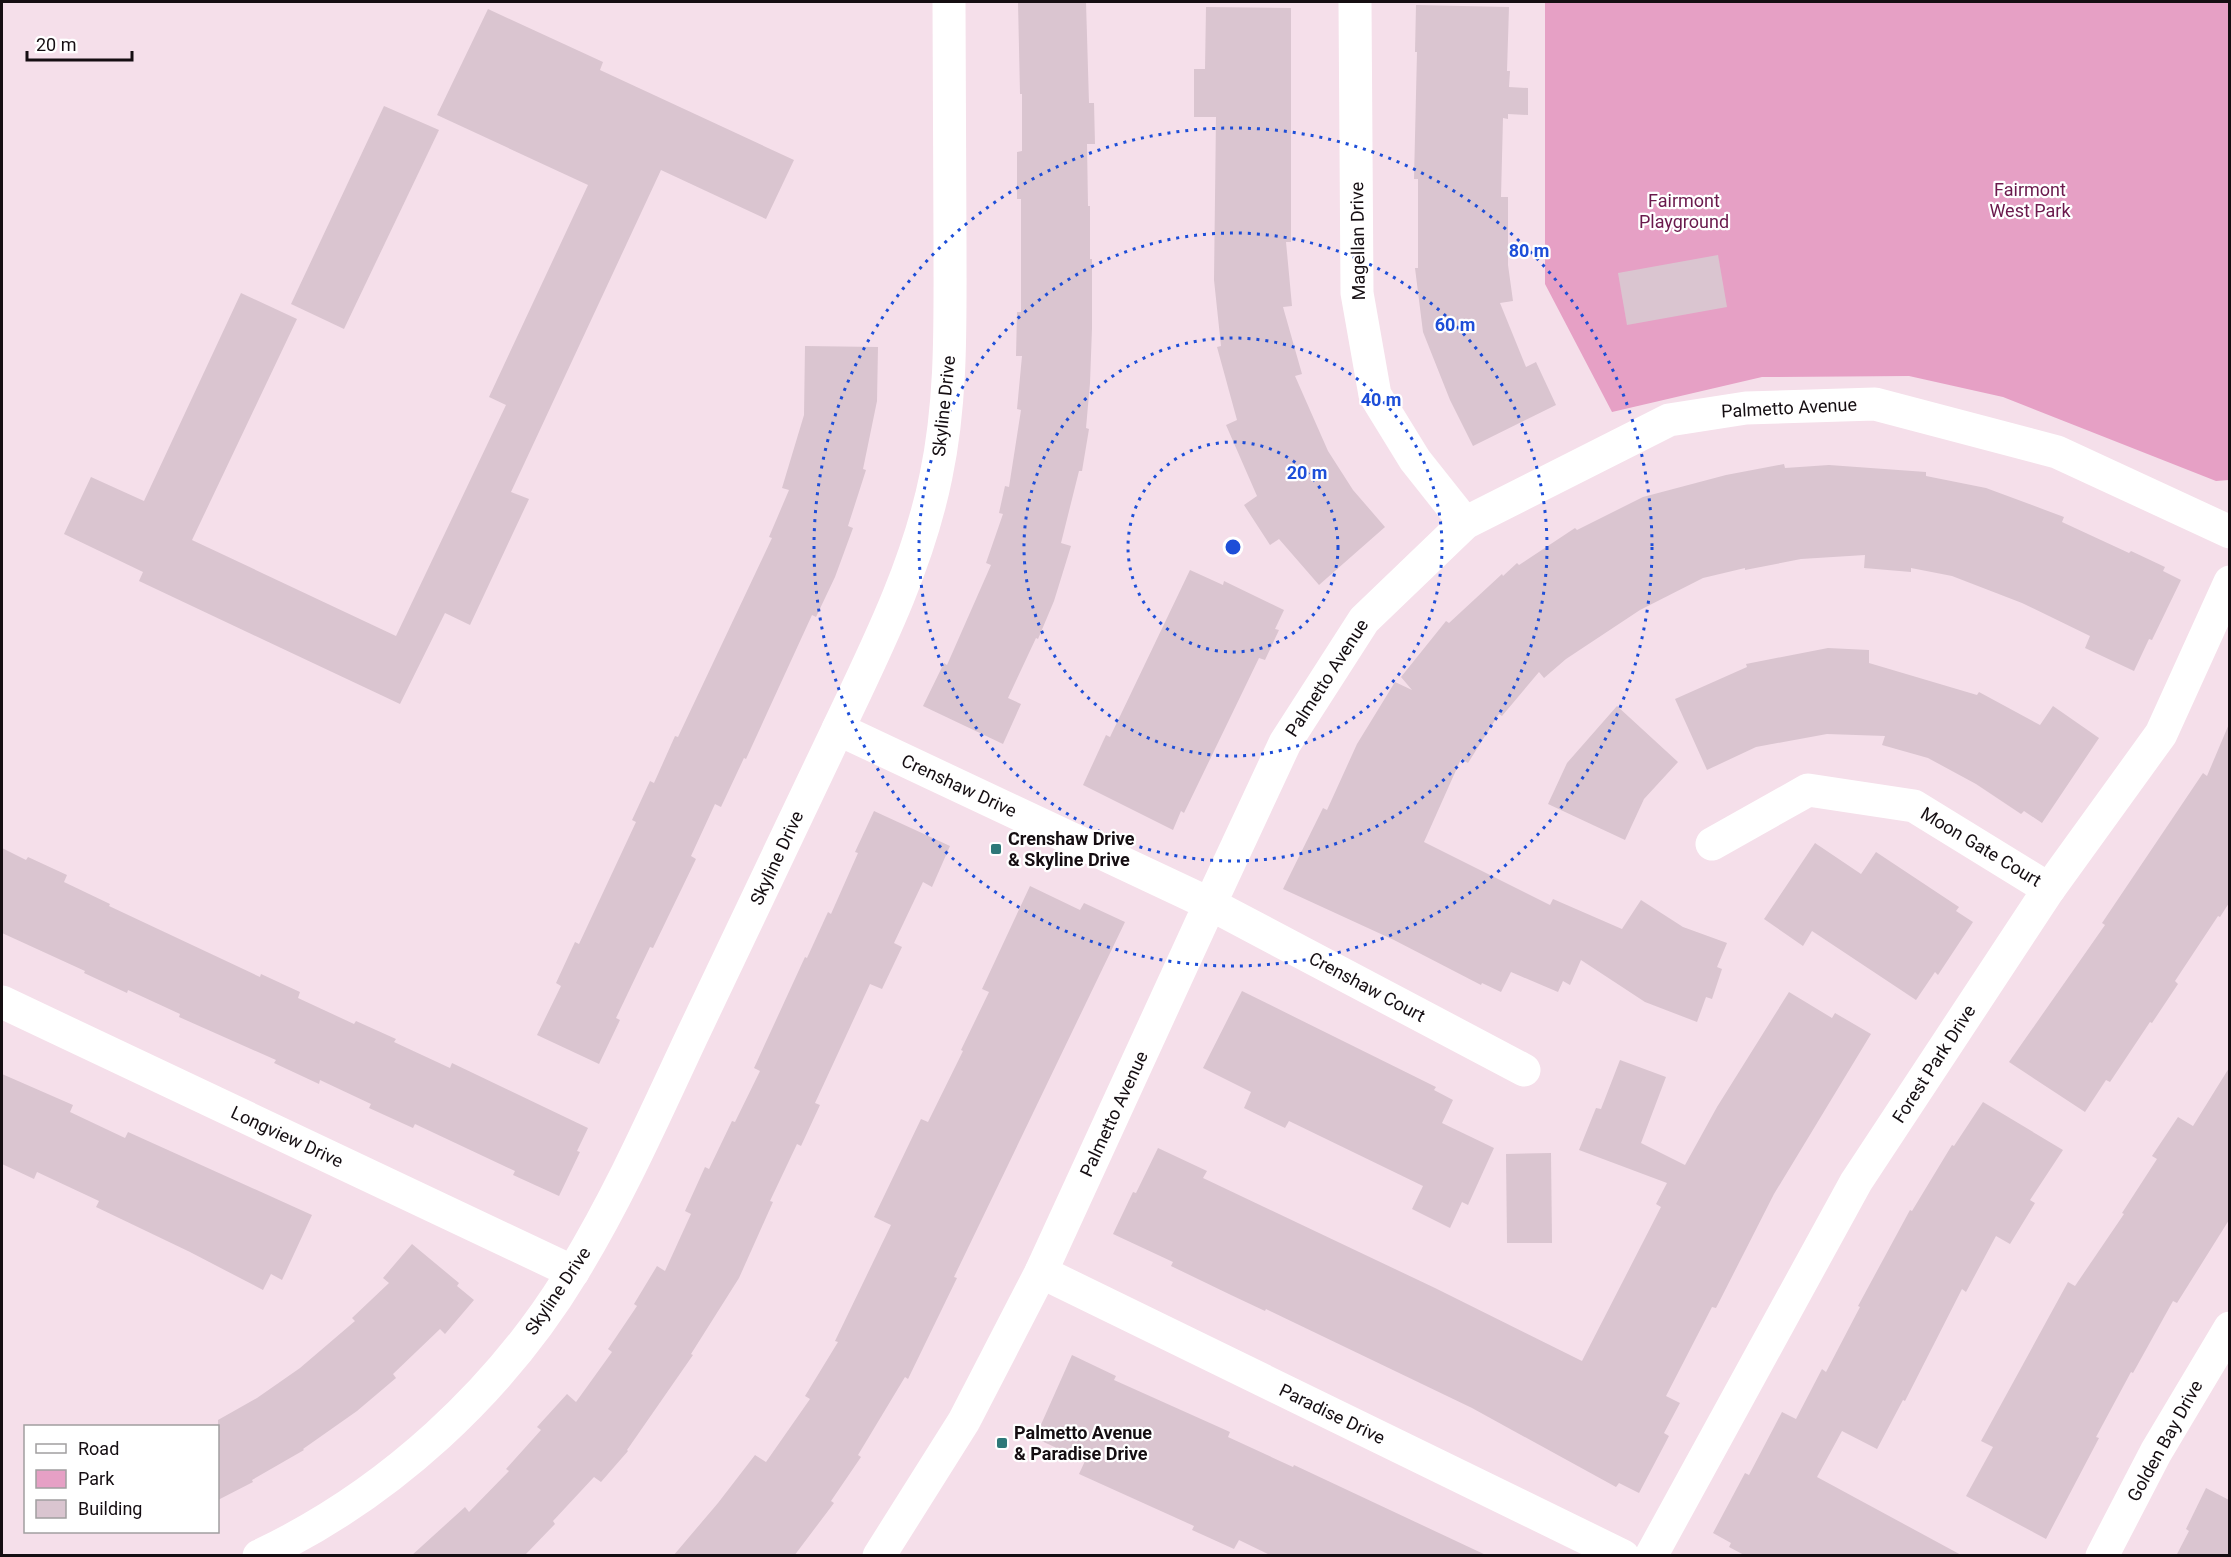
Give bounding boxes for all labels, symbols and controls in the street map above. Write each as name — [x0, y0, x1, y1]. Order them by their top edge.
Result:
scale bar — [27, 24, 132, 62]
text: 20 m — [36, 34, 76, 55]
park label: Fairmont West Park — [1989, 179, 2071, 221]
street label: Magellan Drive — [1346, 182, 1369, 300]
park label: Fairmont Playground — [1639, 190, 1729, 232]
text: 80 m — [1509, 240, 1549, 261]
text: 60 m — [1435, 314, 1475, 335]
street label: Skyline Drive — [928, 354, 959, 458]
text: 40 m — [1361, 389, 1401, 410]
street label: Palmetto Avenue — [1721, 393, 1857, 422]
text: 20 m — [1287, 462, 1327, 483]
centre of rings — [1223, 537, 1243, 557]
street label: Palmetto Avenue — [1281, 615, 1372, 740]
street label: Crenshaw Drive — [898, 750, 1020, 821]
street label: Moon Gate Court — [1917, 802, 2045, 891]
street label: Skyline Drive — [746, 807, 808, 908]
place label: Crenshaw Drive & Skyline Drive — [1008, 828, 1135, 870]
marker: Crenshaw Drive & Skyline Drive — [989, 842, 1003, 856]
street label: Crenshaw Court — [1306, 947, 1429, 1026]
street label: Forest Park Drive — [1888, 1001, 1980, 1127]
street label: Palmetto Avenue — [1075, 1048, 1152, 1180]
street label: Longview Drive — [228, 1101, 347, 1172]
street label: Skyline Drive — [521, 1243, 595, 1339]
street label: Golden Bay Drive — [2123, 1376, 2207, 1505]
street label: Paradise Drive — [1276, 1379, 1388, 1448]
place label: Palmetto Avenue & Paradise Drive — [1014, 1422, 1152, 1464]
legend — [24, 1425, 219, 1533]
marker: Palmetto Avenue & Paradise Drive — [995, 1436, 1009, 1450]
text: Road — [78, 1438, 119, 1459]
text: Park — [78, 1468, 115, 1489]
text: Building — [78, 1498, 142, 1519]

